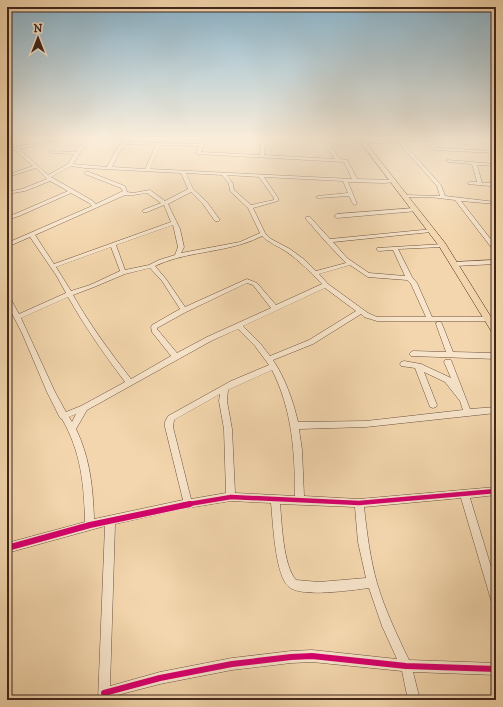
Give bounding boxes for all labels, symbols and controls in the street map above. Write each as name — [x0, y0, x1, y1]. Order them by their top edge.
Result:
north arrow — [18, 18, 58, 58]
text: N — [33, 22, 43, 36]

